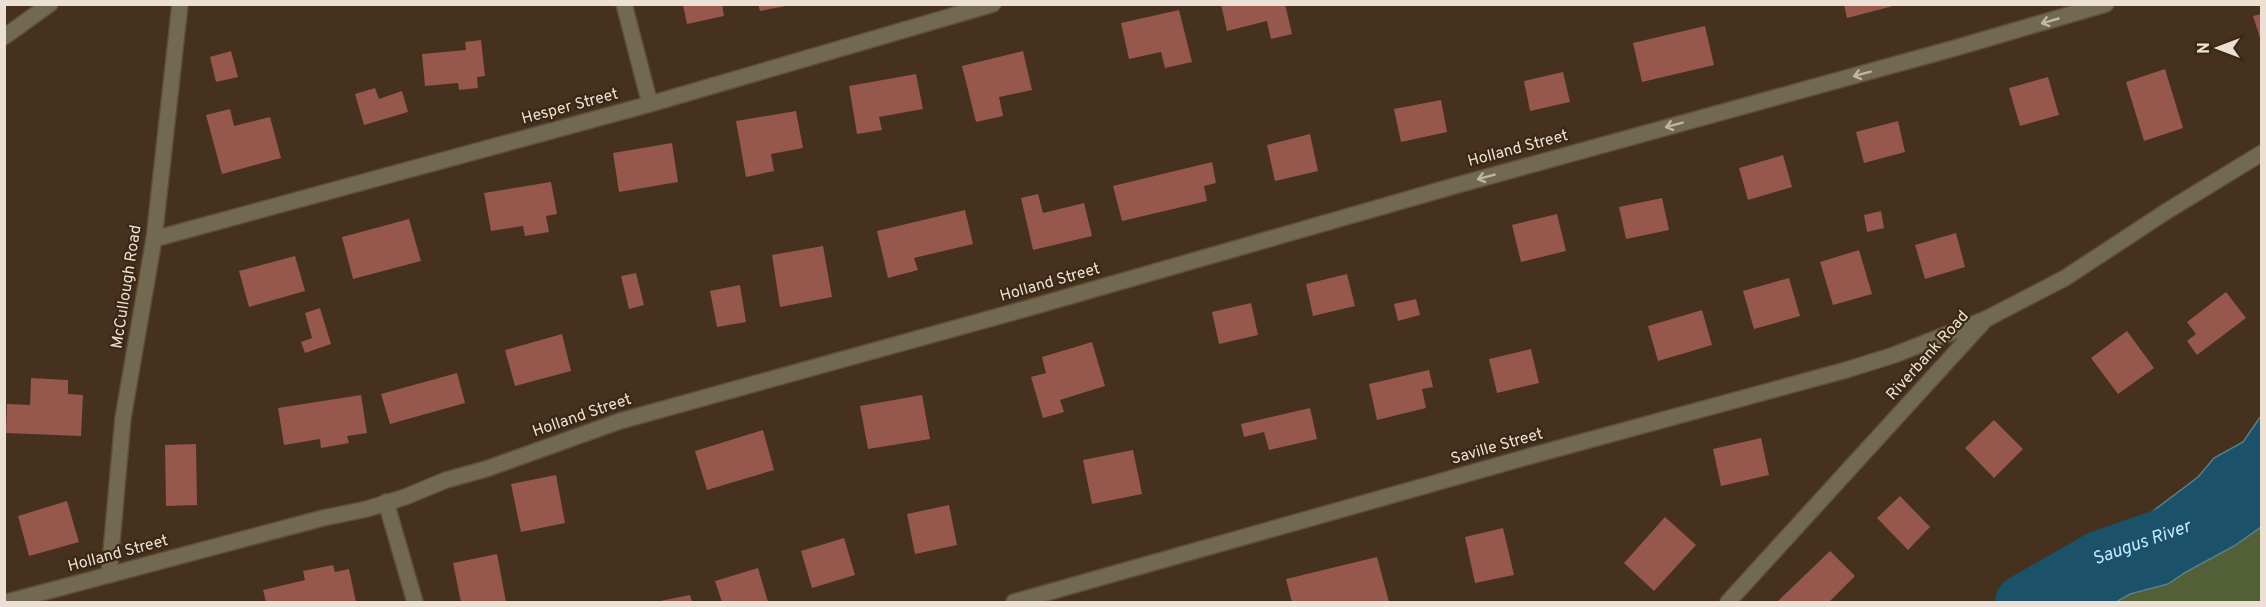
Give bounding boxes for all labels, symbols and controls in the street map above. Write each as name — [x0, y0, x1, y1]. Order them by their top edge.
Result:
one-way arrow — [2041, 16, 2060, 27]
north arrow — [2188, 18, 2248, 78]
text: N — [2195, 42, 2215, 54]
one-way arrow — [1853, 69, 1872, 80]
street label: Hesper Street — [519, 84, 621, 130]
one-way arrow — [1665, 120, 1684, 131]
street label: Holland Street — [1466, 126, 1570, 172]
one-way arrow — [1477, 172, 1496, 183]
street label: McCullough Road — [107, 224, 147, 350]
street label: Holland Street — [998, 259, 1102, 307]
street label: Riverbank Road — [1882, 307, 1974, 405]
street label: Holland Street — [530, 390, 634, 442]
street label: Saville Street — [1449, 424, 1545, 470]
water label: Saugus River — [2088, 514, 2196, 571]
street label: Holland Street — [66, 531, 170, 577]

